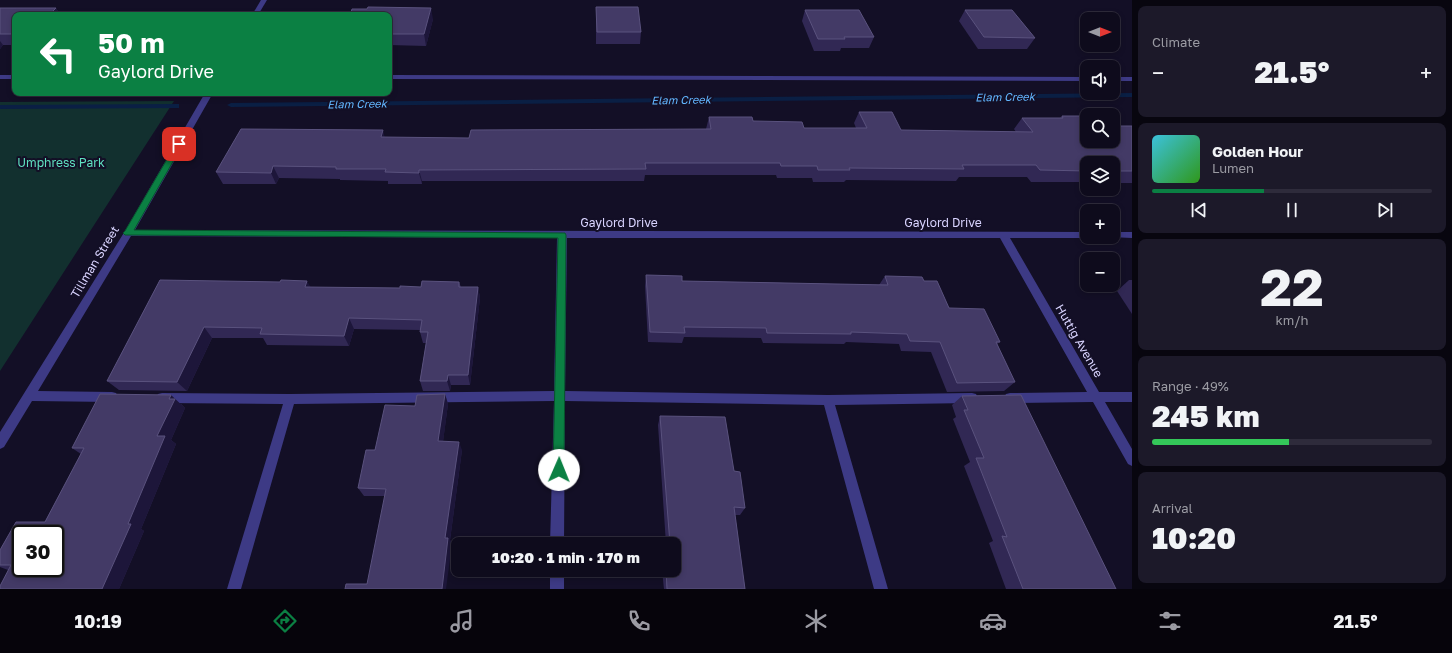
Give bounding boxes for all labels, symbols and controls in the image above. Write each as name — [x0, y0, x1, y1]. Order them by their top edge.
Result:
north arrow — [1080, 12, 1120, 52]
map controls — [1080, 12, 1120, 292]
text: 50 m — [98, 26, 165, 59]
icon: left — [32, 28, 84, 80]
text: Climate — [1152, 34, 1200, 50]
text: 21.5° — [1255, 54, 1329, 90]
text: − — [1152, 59, 1164, 86]
text: + — [1420, 59, 1432, 86]
text: Gaylord Drive — [98, 60, 214, 82]
button: sound — [1080, 60, 1120, 100]
water label: Elam Creek — [975, 89, 1037, 104]
water label: Elam Creek — [651, 92, 713, 107]
water label: Elam Creek — [327, 96, 389, 111]
button: search — [1080, 108, 1120, 148]
pin — [162, 127, 196, 161]
icon: arrive — [168, 133, 190, 155]
text: Golden Hour — [1212, 142, 1303, 160]
park label: Umphress Park — [17, 155, 105, 170]
button: layers — [1080, 156, 1120, 196]
text: Lumen — [1212, 160, 1254, 176]
icon: previous — [1188, 199, 1210, 221]
icon: pause — [1281, 199, 1303, 221]
icon: next — [1374, 199, 1396, 221]
button: + — [1080, 204, 1120, 244]
street label: Gaylord Drive — [580, 215, 658, 230]
street label: Gaylord Drive — [904, 215, 982, 230]
street label: Tillman Street — [67, 223, 122, 301]
button: − — [1080, 252, 1120, 292]
text: 22 — [1260, 255, 1324, 317]
street label: Huttig Avenue — [1052, 302, 1106, 380]
text: km/h — [1275, 312, 1309, 328]
text: Range · 49% — [1152, 378, 1229, 394]
text: 245 km — [1152, 398, 1260, 434]
position arrow — [538, 449, 580, 491]
text: Arrival — [1152, 500, 1193, 516]
text: 10:20 — [1152, 520, 1236, 556]
speed limit sign: 30 — [12, 525, 64, 577]
text: 10:20 · 1 min · 170 m — [492, 548, 640, 566]
icon: directions — [271, 607, 299, 635]
icon: music — [448, 607, 476, 635]
icon: phone — [625, 607, 653, 635]
icon: climate — [802, 607, 830, 635]
icon: car — [979, 607, 1007, 635]
icon: filters — [1156, 607, 1184, 635]
text: 10:19 — [75, 610, 122, 632]
text: 21.5° — [1333, 610, 1377, 632]

